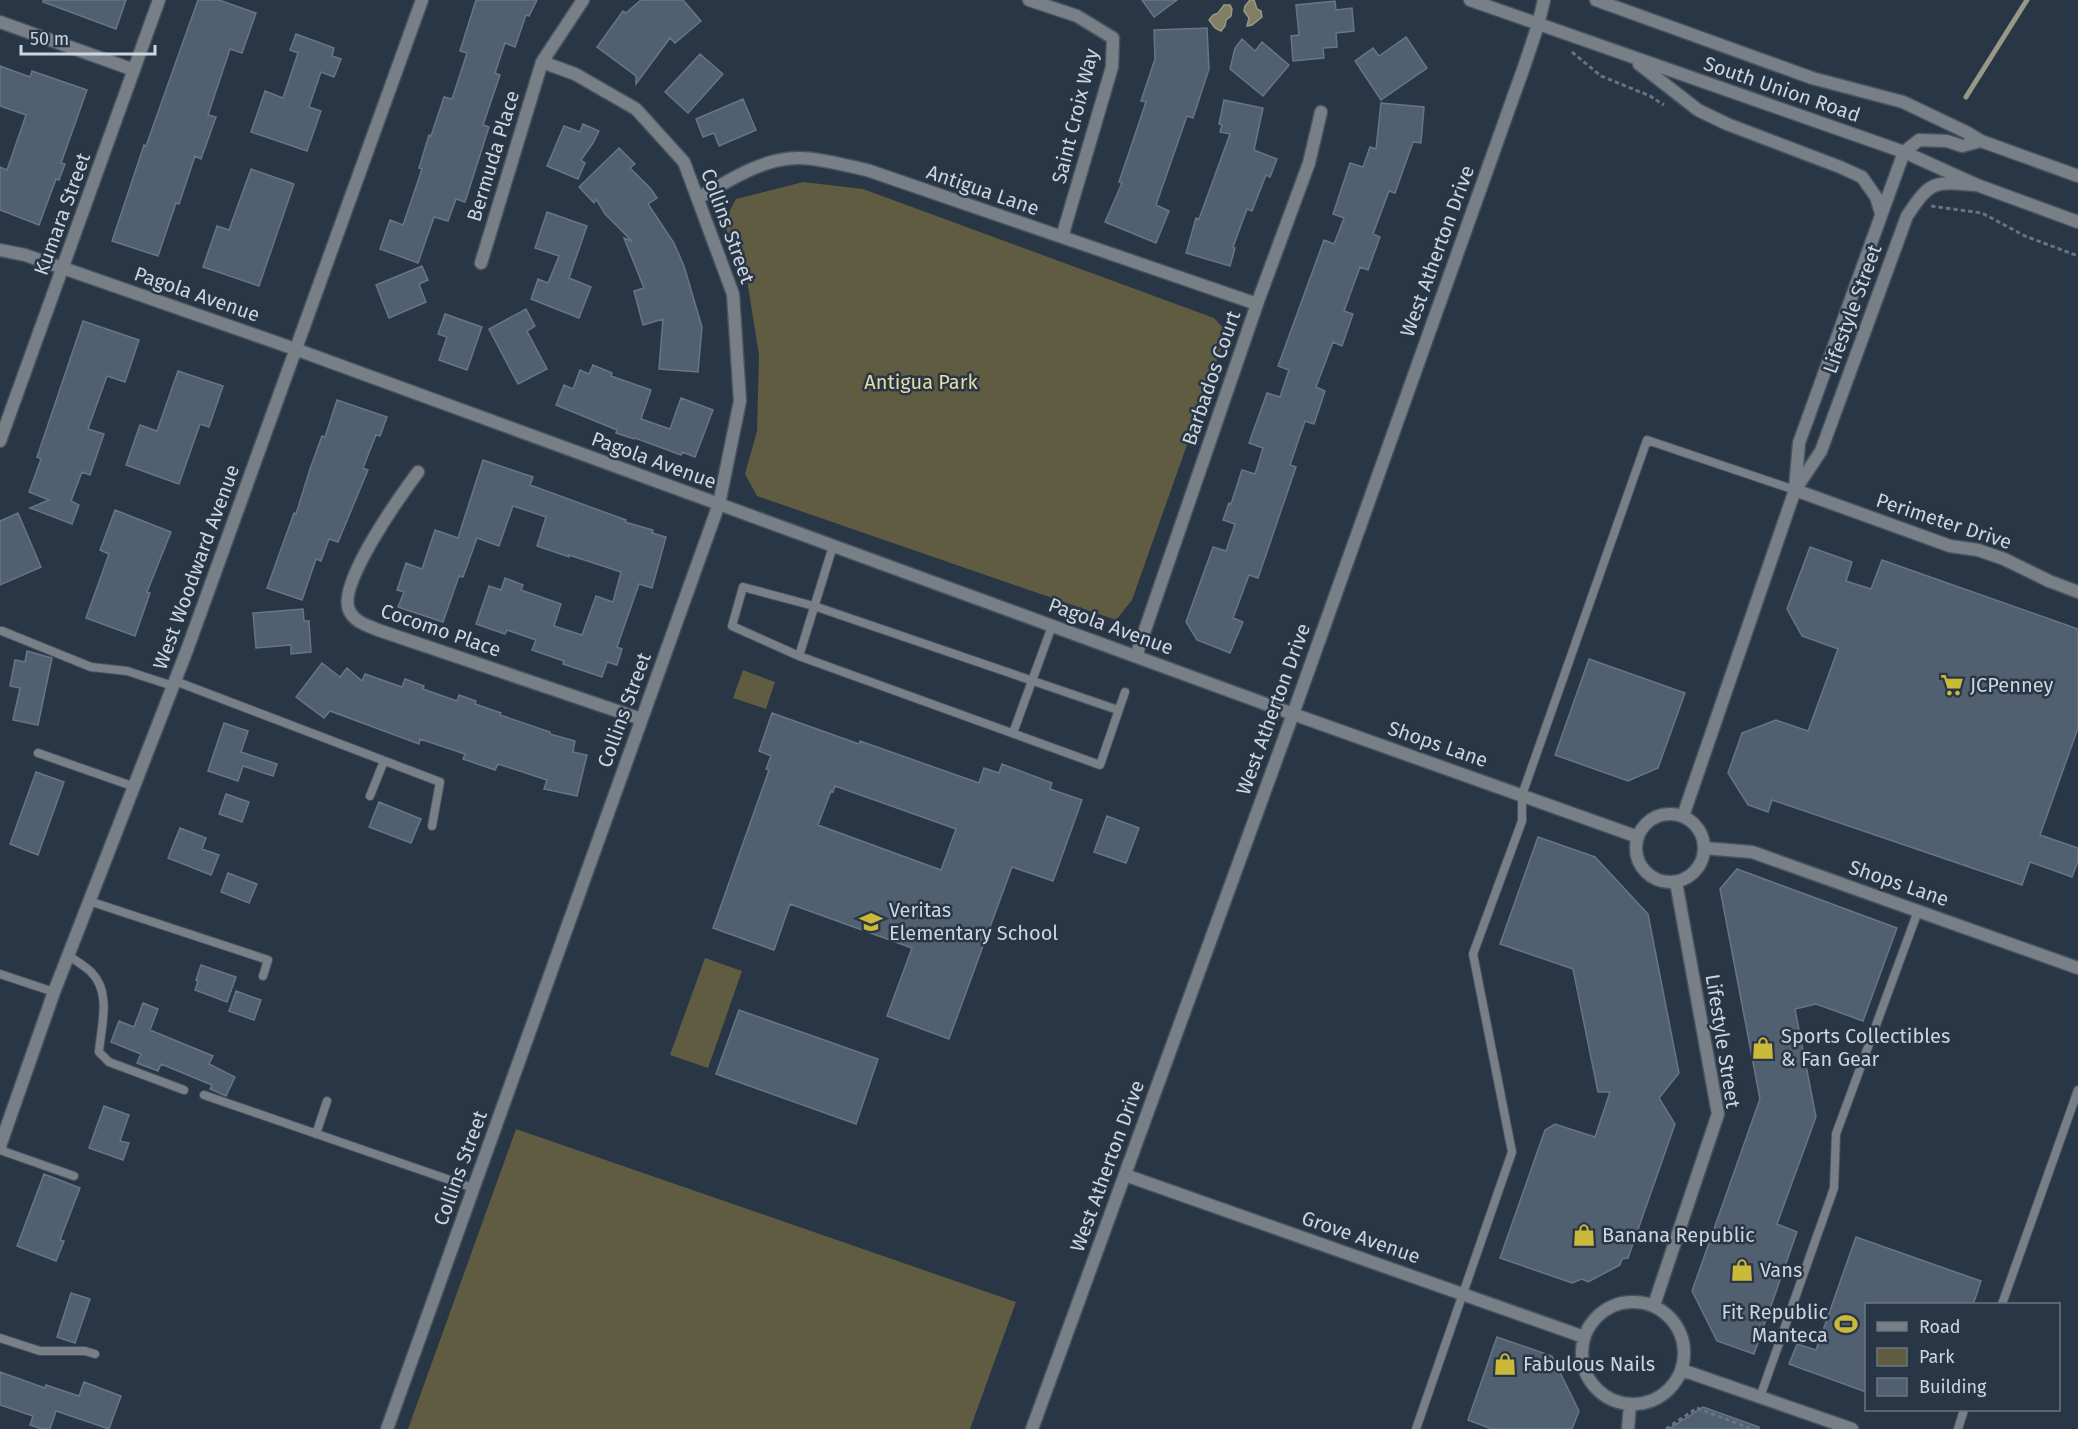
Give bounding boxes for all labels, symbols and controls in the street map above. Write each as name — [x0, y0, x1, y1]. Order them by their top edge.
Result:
scale bar — [21, 18, 154, 56]
text: 50 m — [30, 28, 69, 50]
street label: Saint Croix Way — [1047, 46, 1103, 186]
street label: South Union Road — [1701, 51, 1863, 127]
street label: Bermuda Place — [462, 88, 524, 224]
street label: Kumara Street — [29, 149, 96, 279]
street label: Antigua Lane — [924, 160, 1042, 220]
street label: West Atherton Drive — [1395, 162, 1479, 340]
street label: Collins Street — [696, 165, 760, 287]
street label: Lifestyle Street — [1818, 240, 1887, 377]
street label: Pagola Avenue — [131, 261, 263, 327]
street label: Barbados Court — [1177, 307, 1245, 448]
park label: Antigua Park — [864, 370, 978, 394]
street label: Pagola Avenue — [588, 426, 720, 494]
street label: West Woodward Avenue — [148, 461, 244, 673]
street label: Perimeter Drive — [1873, 488, 2015, 554]
street label: Pagola Avenue — [1045, 592, 1177, 660]
street label: Cocomo Place — [378, 598, 504, 662]
street label: West Atherton Drive — [1231, 620, 1315, 798]
street label: Collins Street — [592, 649, 656, 771]
supermarket icon: JCPenney — [1939, 672, 1965, 698]
place label: JCPenney — [1970, 673, 2053, 697]
street label: Shops Lane — [1385, 716, 1491, 772]
street label: Shops Lane — [1846, 855, 1952, 911]
place label: Veritas Elementary School — [889, 898, 1058, 945]
school or university icon: Veritas Elementary School — [858, 909, 884, 935]
street label: Lifestyle Street — [1701, 972, 1746, 1111]
place label: Sports Collectibles & Fan Gear — [1781, 1024, 1950, 1071]
shop icon: Sports Collectibles & Fan Gear — [1750, 1035, 1776, 1061]
street label: West Atherton Drive — [1065, 1077, 1149, 1255]
street label: Collins Street — [428, 1107, 492, 1229]
street label: Grove Avenue — [1299, 1206, 1423, 1268]
shop icon: Banana Republic — [1571, 1222, 1597, 1248]
place label: Banana Republic — [1602, 1223, 1755, 1247]
shop icon: Vans — [1729, 1257, 1755, 1283]
place label: Vans — [1760, 1258, 1802, 1282]
place label: Fit Republic Manteca — [1722, 1300, 1828, 1347]
legend — [1865, 1303, 2060, 1411]
sports icon: Fit Republic Manteca — [1833, 1311, 1859, 1337]
text: Road — [1919, 1316, 1961, 1338]
text: Park — [1919, 1346, 1955, 1368]
shop icon: Fabulous Nails — [1492, 1351, 1518, 1377]
place label: Fabulous Nails — [1523, 1352, 1655, 1376]
text: Building — [1919, 1376, 1987, 1398]

